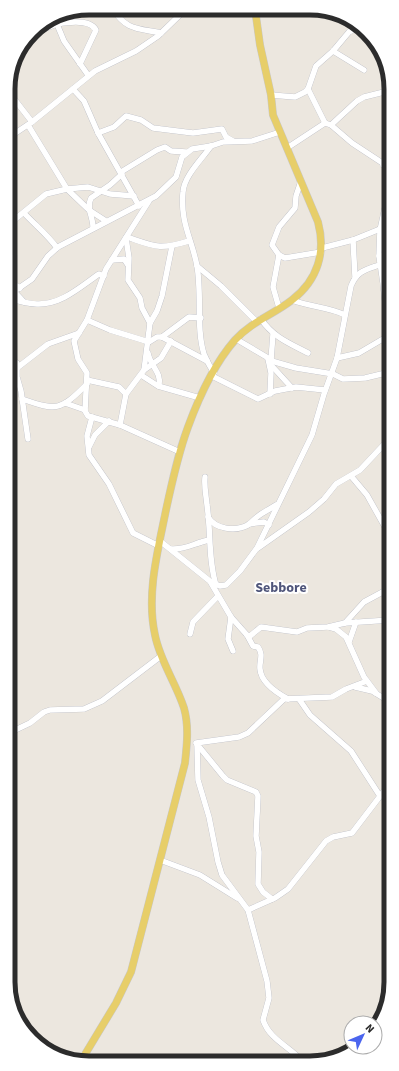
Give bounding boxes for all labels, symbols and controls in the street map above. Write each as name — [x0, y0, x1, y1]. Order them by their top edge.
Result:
district label: Sebbore — [255, 578, 307, 598]
north arrow — [343, 1015, 383, 1055]
text: N — [362, 1021, 378, 1036]

